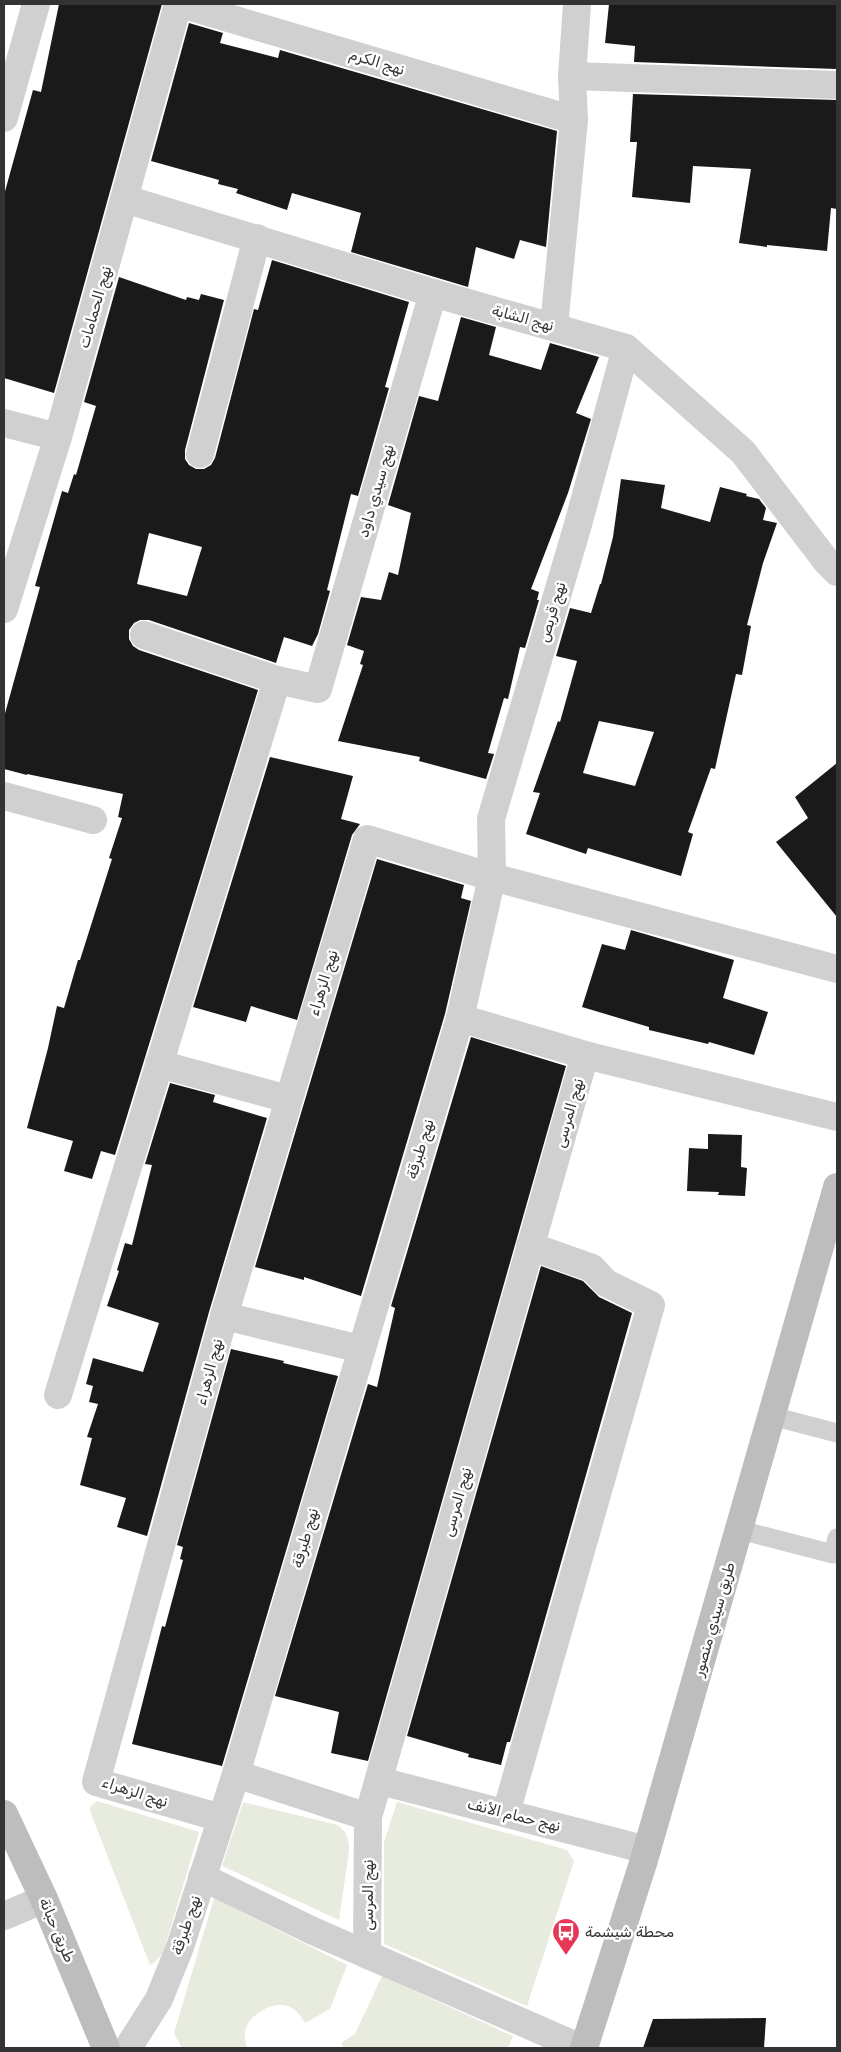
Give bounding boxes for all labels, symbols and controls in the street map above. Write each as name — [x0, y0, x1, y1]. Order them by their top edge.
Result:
street label: نهج الكرم — [347, 45, 407, 81]
street label: نهج الحمامات — [75, 264, 117, 351]
street label: نهج الشابة — [489, 301, 556, 337]
street label: نهج سيدي داود — [354, 442, 400, 540]
street label: نهج قربص — [534, 580, 572, 645]
street label: نهج الزهراء — [304, 948, 344, 1019]
street label: نهج المرسى — [550, 1076, 589, 1150]
street label: نهج طبرقة — [402, 1117, 440, 1182]
street label: نهج الزهراء — [191, 1337, 228, 1408]
street label: نهج المرسى — [438, 1465, 477, 1539]
street label: نهج طبرقة — [288, 1506, 324, 1571]
street label: طريق سيدي منصور — [689, 1560, 740, 1679]
street label: نهج الزهراء — [99, 1773, 170, 1813]
street label: نهج حمام الأنف — [465, 1795, 563, 1837]
street label: نهج المرسى — [359, 1859, 379, 1931]
street label: نهج طبرقة — [167, 1893, 206, 1958]
street label: طريق حبانة — [35, 1895, 79, 1965]
bus stop icon: محطة شيشمة — [551, 1917, 581, 1956]
place label: محطة شيشمة — [585, 1923, 674, 1941]

